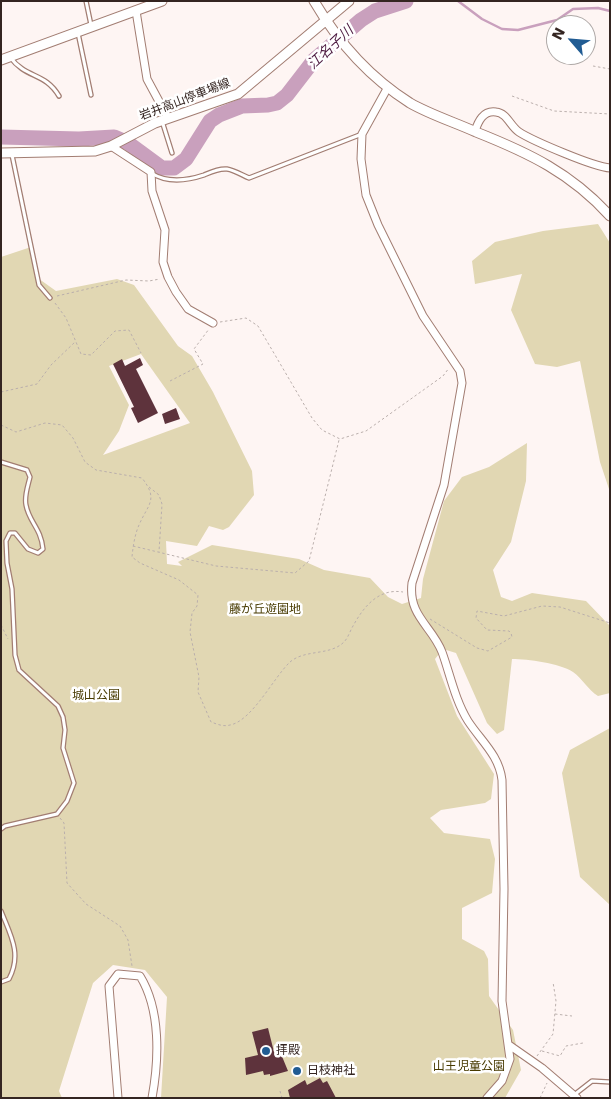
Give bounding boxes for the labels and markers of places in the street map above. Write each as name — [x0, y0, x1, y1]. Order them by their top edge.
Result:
place label: 拝殿 — [276, 1044, 300, 1058]
marker: 拝殿 — [260, 1045, 272, 1057]
place label: 日枝神社 — [307, 1064, 355, 1078]
marker: 日枝神社 — [291, 1065, 303, 1077]

